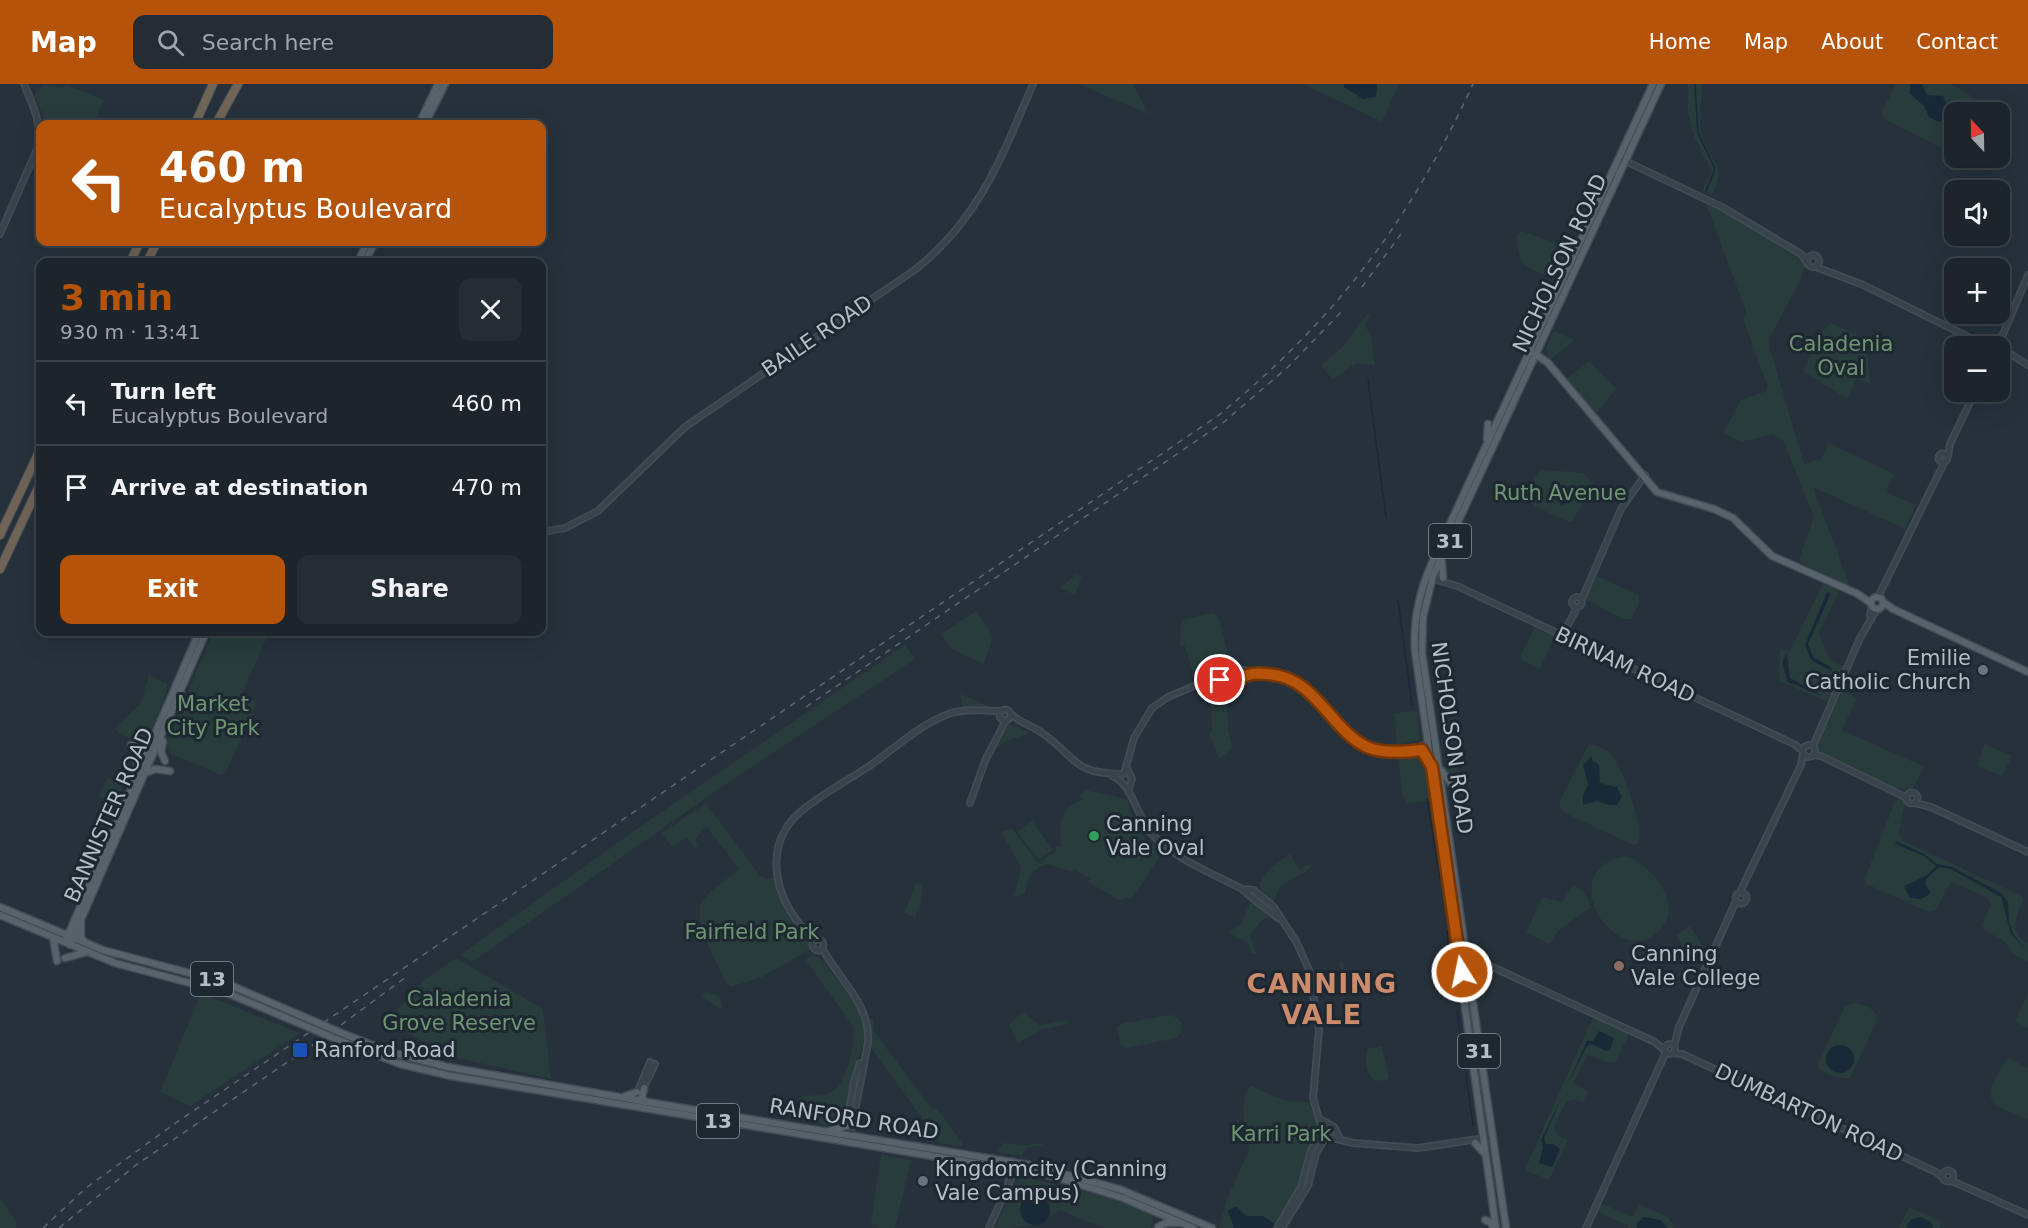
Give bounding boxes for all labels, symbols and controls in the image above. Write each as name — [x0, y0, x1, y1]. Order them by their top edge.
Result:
search box — [133, 15, 553, 69]
text: Map — [30, 26, 97, 59]
icon: search — [154, 26, 187, 59]
text: Search here — [202, 30, 334, 55]
text: Home — [1649, 30, 1711, 54]
text: Map — [1744, 30, 1788, 54]
text: About — [1821, 30, 1883, 54]
text: Contact — [1916, 30, 1998, 54]
north arrow — [1944, 102, 2010, 168]
map controls — [1944, 102, 2010, 402]
text: 460 m — [159, 143, 305, 192]
icon: left — [60, 144, 138, 222]
street label: NICHOLSON ROAD — [1508, 170, 1612, 356]
button: sound — [1944, 180, 2010, 246]
text: Eucalyptus Boulevard — [159, 193, 452, 224]
button: + — [1944, 258, 2010, 324]
text: 3 min — [60, 277, 173, 318]
button: close — [459, 278, 522, 341]
street label: BAILE ROAD — [757, 290, 877, 382]
text: 930 m · 13:41 — [60, 320, 201, 344]
park label: Caladenia Oval — [1789, 332, 1893, 380]
button: − — [1944, 336, 2010, 402]
text: Turn left — [111, 379, 216, 404]
icon: left — [60, 387, 93, 420]
text: 460 m — [452, 391, 522, 416]
text: Eucalyptus Boulevard — [111, 404, 328, 428]
icon: arrive — [60, 471, 93, 504]
text: Arrive at destination — [111, 475, 368, 500]
text: 470 m — [452, 475, 522, 500]
park label: Ruth Avenue — [1493, 481, 1627, 505]
road number: 31 — [1429, 524, 1471, 558]
button: Exit — [60, 555, 285, 624]
button: Share — [297, 555, 522, 624]
street label: BIRNAM ROAD — [1551, 622, 1699, 708]
street label: NICHOLSON ROAD — [1427, 640, 1477, 836]
place label: Emilie Catholic Church — [1805, 646, 1971, 694]
pin — [1194, 654, 1245, 705]
icon: arrive — [1203, 663, 1236, 696]
marker: Emilie Catholic Church — [1976, 663, 1990, 677]
park label: Market City Park — [166, 692, 260, 740]
street label: BANNISTER ROAD — [60, 724, 158, 906]
place label: Canning Vale Oval — [1106, 812, 1205, 860]
marker: Canning Vale Oval — [1087, 829, 1101, 843]
park label: Fairfield Park — [685, 920, 820, 944]
position arrow — [1430, 940, 1494, 1004]
place label: Canning Vale College — [1631, 942, 1760, 990]
marker: Canning Vale College — [1612, 959, 1626, 973]
road number: 13 — [191, 962, 233, 996]
district label: CANNING VALE — [1246, 968, 1398, 1030]
park label: Caladenia Grove Reserve — [382, 987, 536, 1035]
road number: 31 — [1458, 1034, 1500, 1068]
place label: Ranford Road — [314, 1038, 456, 1062]
marker: Ranford Road — [291, 1041, 309, 1059]
street label: DUMBARTON ROAD — [1711, 1059, 1907, 1167]
street label: RANFORD ROAD — [768, 1094, 940, 1144]
road number: 13 — [697, 1104, 739, 1138]
park label: Karri Park — [1230, 1122, 1332, 1146]
place label: Kingdomcity (Canning Vale Campus) — [935, 1157, 1167, 1205]
marker: Kingdomcity (Canning Vale Campus) — [916, 1174, 930, 1188]

